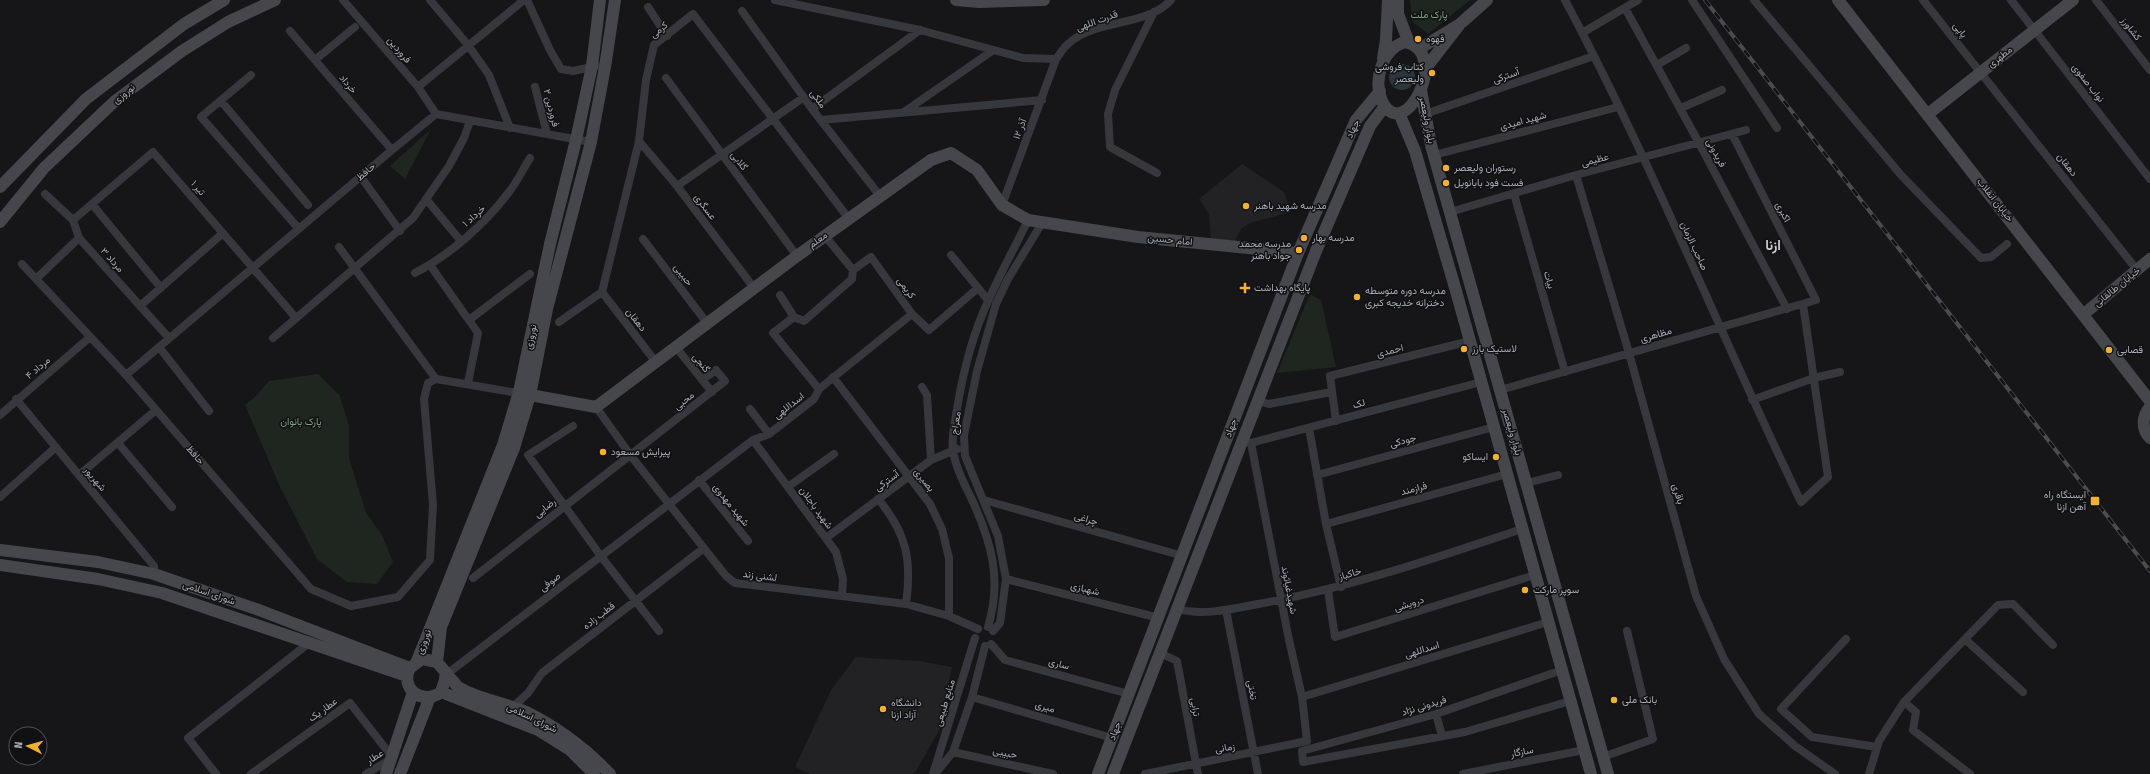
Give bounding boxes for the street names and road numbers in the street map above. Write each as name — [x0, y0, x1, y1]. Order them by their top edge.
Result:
street label: قدرت اللهی — [1074, 8, 1120, 34]
street label: کشاورز — [2117, 14, 2144, 44]
street label: کرمی — [648, 19, 671, 41]
street label: پاپی — [1949, 20, 1970, 41]
street label: فروردین — [384, 34, 414, 66]
street label: مطهری — [1985, 44, 2015, 70]
street label: نواب صفوی — [2069, 61, 2107, 105]
street label: آسترکی — [1491, 66, 1522, 86]
street label: خرداد — [336, 72, 360, 96]
street label: نوروزی — [110, 81, 138, 107]
street label: ملکی — [807, 87, 829, 111]
street label: فروردین ۲ — [541, 88, 562, 128]
street label: بلوار ولیعصر — [1416, 94, 1437, 145]
street label: شهید امیدی — [1498, 109, 1548, 133]
street label: ۱۲ آذر — [1011, 116, 1030, 141]
street label: جهاد — [1343, 118, 1363, 140]
street label: فریدونی — [1704, 137, 1729, 170]
street label: گلابی — [728, 149, 750, 173]
street label: عظیمی — [1580, 151, 1610, 169]
street label: دهقان — [2054, 151, 2080, 179]
street label: حافظ — [354, 160, 378, 184]
street label: خیابان انقلاب — [1974, 176, 2016, 225]
street label: تیر ۱ — [188, 178, 208, 198]
street label: عسگری — [691, 192, 719, 222]
street label: اکبری — [1773, 200, 1793, 224]
street label: خرداد ۱ — [460, 202, 488, 229]
street label: صاحب الزمان — [1678, 220, 1710, 272]
street label: معلم — [806, 229, 830, 251]
street label: امام حسین — [1147, 232, 1193, 248]
street label: مرداد ۳ — [98, 245, 126, 275]
street label: حبیبی — [671, 262, 695, 289]
street label: خیابان طالقانی — [2091, 264, 2143, 309]
street label: بیات — [1541, 270, 1557, 290]
street label: کریمی — [894, 275, 918, 302]
street label: دهقان — [623, 306, 649, 334]
street label: نوروزی — [522, 323, 540, 351]
street label: مظاهری — [1639, 325, 1673, 345]
street label: احمدی — [1375, 342, 1405, 360]
street label: گنجی — [690, 351, 713, 375]
street label: مرداد ۴ — [23, 354, 53, 382]
street label: محبی — [671, 389, 697, 413]
street label: اسداللهی — [771, 390, 807, 422]
street label: لک — [1352, 397, 1367, 411]
street label: بلوار ولیعصر — [1499, 406, 1524, 457]
street label: معراج — [948, 411, 964, 435]
street label: جهاد — [1222, 417, 1240, 439]
street label: جودکی — [1389, 432, 1418, 450]
street label: حافظ — [183, 443, 207, 467]
street label: شهریور — [81, 464, 109, 494]
street label: بصیری — [911, 466, 937, 494]
street label: آسترکی — [872, 468, 902, 494]
street label: فرازمند — [1400, 480, 1429, 498]
street label: شهید مهدوی — [710, 481, 752, 529]
street label: باقری — [1669, 482, 1687, 506]
street label: شهید باجلان — [797, 485, 835, 532]
street label: رضایی — [532, 496, 558, 520]
street label: چراغی — [1073, 510, 1099, 529]
street label: شهید‌غیاثوند — [1278, 565, 1300, 615]
street label: خاکباز — [1336, 565, 1363, 583]
street label: لشنی زند — [742, 568, 778, 584]
street label: صوفی — [537, 570, 563, 594]
street label: شورای اسلامی — [181, 578, 237, 608]
street label: شهبازی — [1069, 580, 1101, 598]
street label: درویشی — [1393, 594, 1426, 614]
street label: قطب زاده — [581, 599, 618, 632]
street label: نوروزی — [414, 628, 434, 656]
street label: اسداللهی — [1403, 639, 1441, 661]
street label: ساری — [1047, 655, 1071, 673]
street label: منابع طبیعی — [932, 678, 958, 728]
street label: تختی — [1244, 679, 1260, 701]
street label: فریدونی نژاد — [1400, 693, 1448, 719]
street label: عطار یک — [306, 695, 340, 725]
street label: ترابی — [1187, 697, 1203, 717]
street label: میری — [1034, 698, 1056, 716]
street label: شورای اسلامی — [505, 701, 559, 736]
street label: جهاد — [1106, 720, 1124, 742]
street label: زمانی — [1214, 741, 1236, 755]
street label: سازگار — [1508, 744, 1535, 760]
street label: حبیبی — [992, 745, 1019, 761]
street label: عطار — [363, 747, 386, 767]

